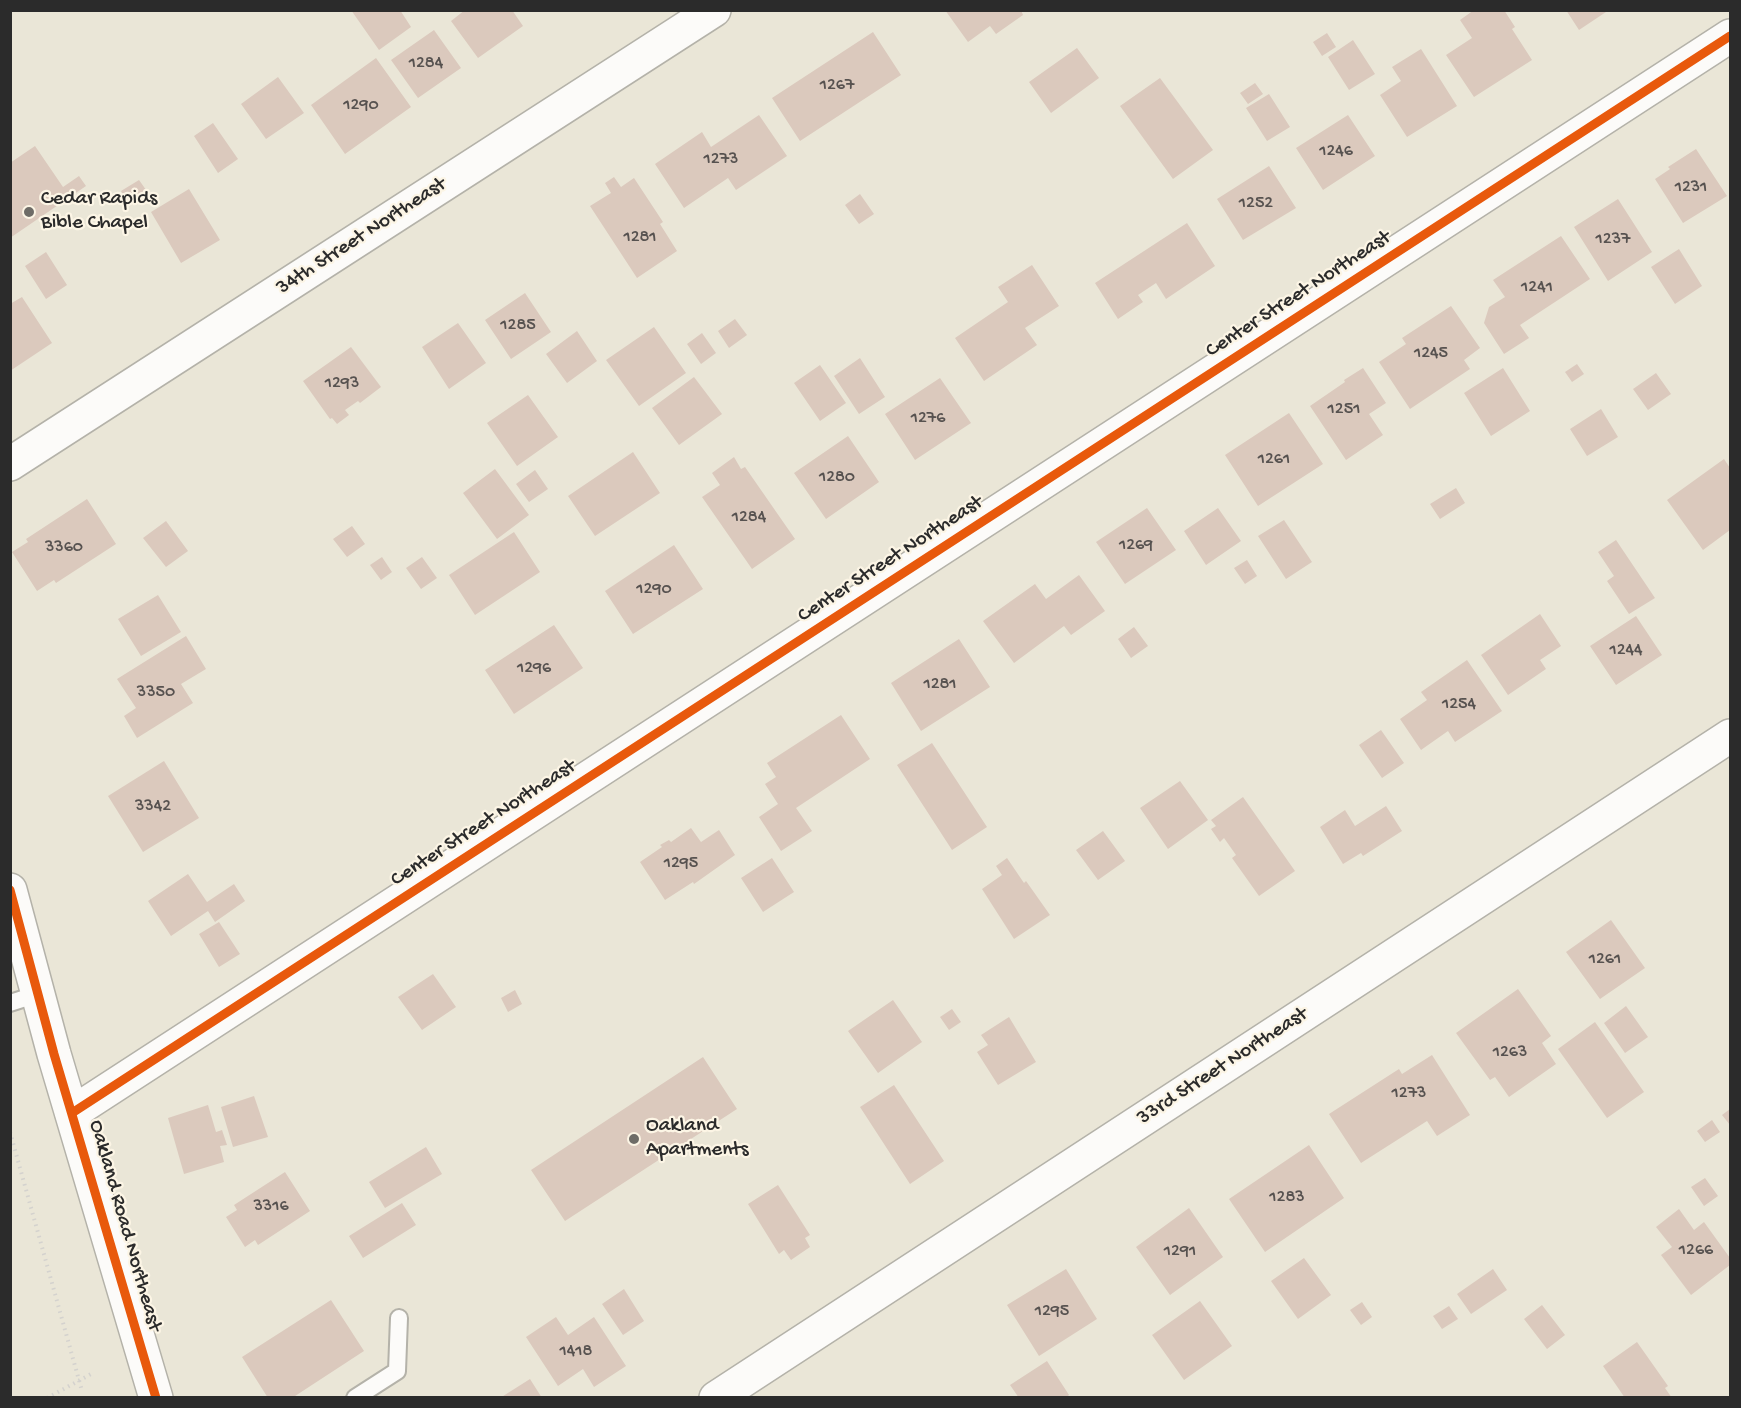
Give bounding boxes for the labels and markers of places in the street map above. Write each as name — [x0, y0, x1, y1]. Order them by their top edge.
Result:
place label: Cedar Rapids Bible Chapel — [41, 187, 157, 237]
marker: Cedar Rapids Bible Chapel — [22, 205, 36, 219]
place label: Oakland Apartments — [646, 1114, 748, 1164]
marker: Oakland Apartments — [627, 1132, 641, 1146]

